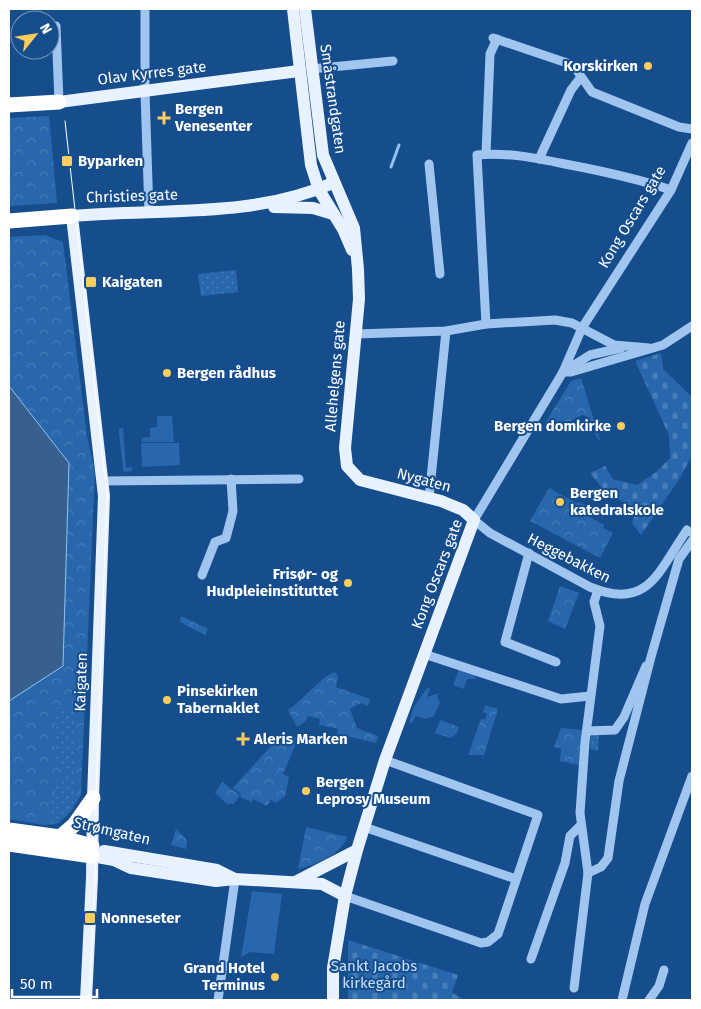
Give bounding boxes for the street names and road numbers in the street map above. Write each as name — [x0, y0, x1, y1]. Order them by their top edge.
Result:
street label: Småstrandgaten — [316, 43, 350, 155]
street label: Olav Kyrres gate — [97, 57, 207, 89]
street label: Kong Oscars gate — [594, 163, 670, 271]
street label: Christies gate — [86, 185, 178, 207]
street label: Allehelgens gate — [321, 320, 349, 432]
street label: Nygaten — [395, 464, 453, 496]
street label: Kong Oscars gate — [408, 517, 466, 631]
street label: Heggebakken — [524, 529, 614, 587]
street label: Kaigaten — [71, 652, 91, 712]
street label: Strømgaten — [72, 813, 152, 849]

